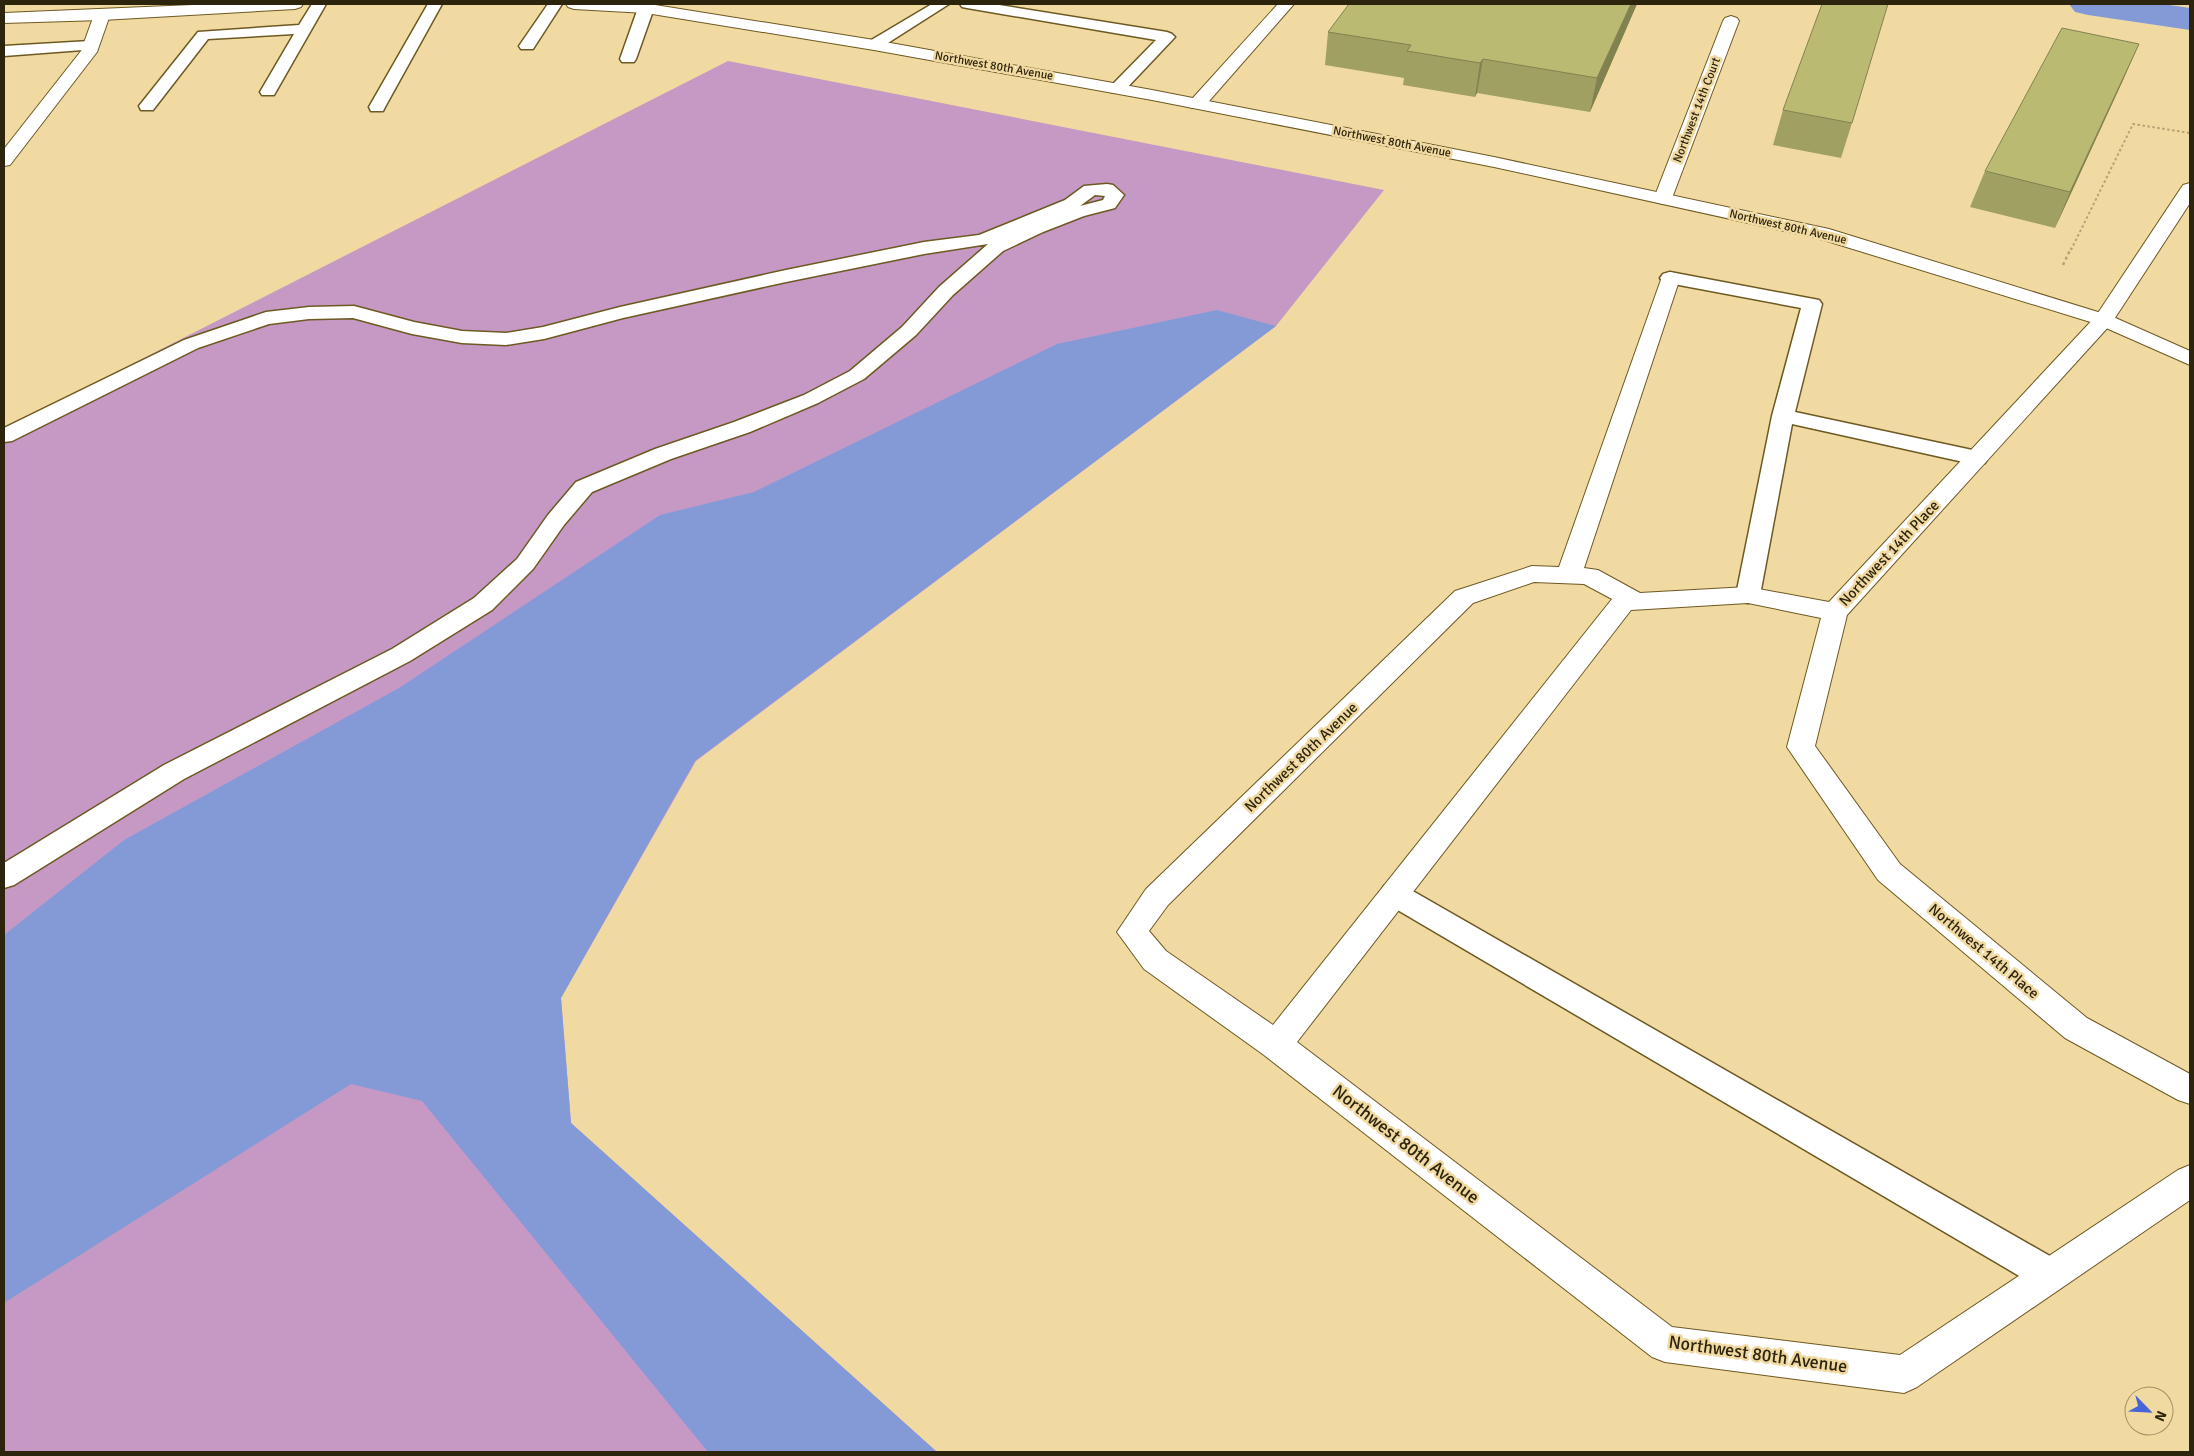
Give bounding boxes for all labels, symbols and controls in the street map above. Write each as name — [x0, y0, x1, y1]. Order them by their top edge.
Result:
street label: Northwest 80th Avenue — [934, 48, 1054, 84]
street label: Northwest 14th Court — [1670, 55, 1724, 165]
street label: Northwest 80th Avenue — [1332, 123, 1452, 161]
street label: Northwest 80th Avenue — [1728, 206, 1848, 248]
street label: Northwest 14th Place — [1835, 496, 1943, 610]
street label: Northwest 80th Avenue — [1241, 698, 1361, 816]
street label: Northwest 14th Place — [1925, 900, 2043, 1002]
street label: Northwest 80th Avenue — [1328, 1080, 1484, 1208]
street label: Northwest 80th Avenue — [1667, 1331, 1849, 1377]
north arrow — [2124, 1386, 2174, 1436]
text: N — [2151, 1408, 2170, 1424]

